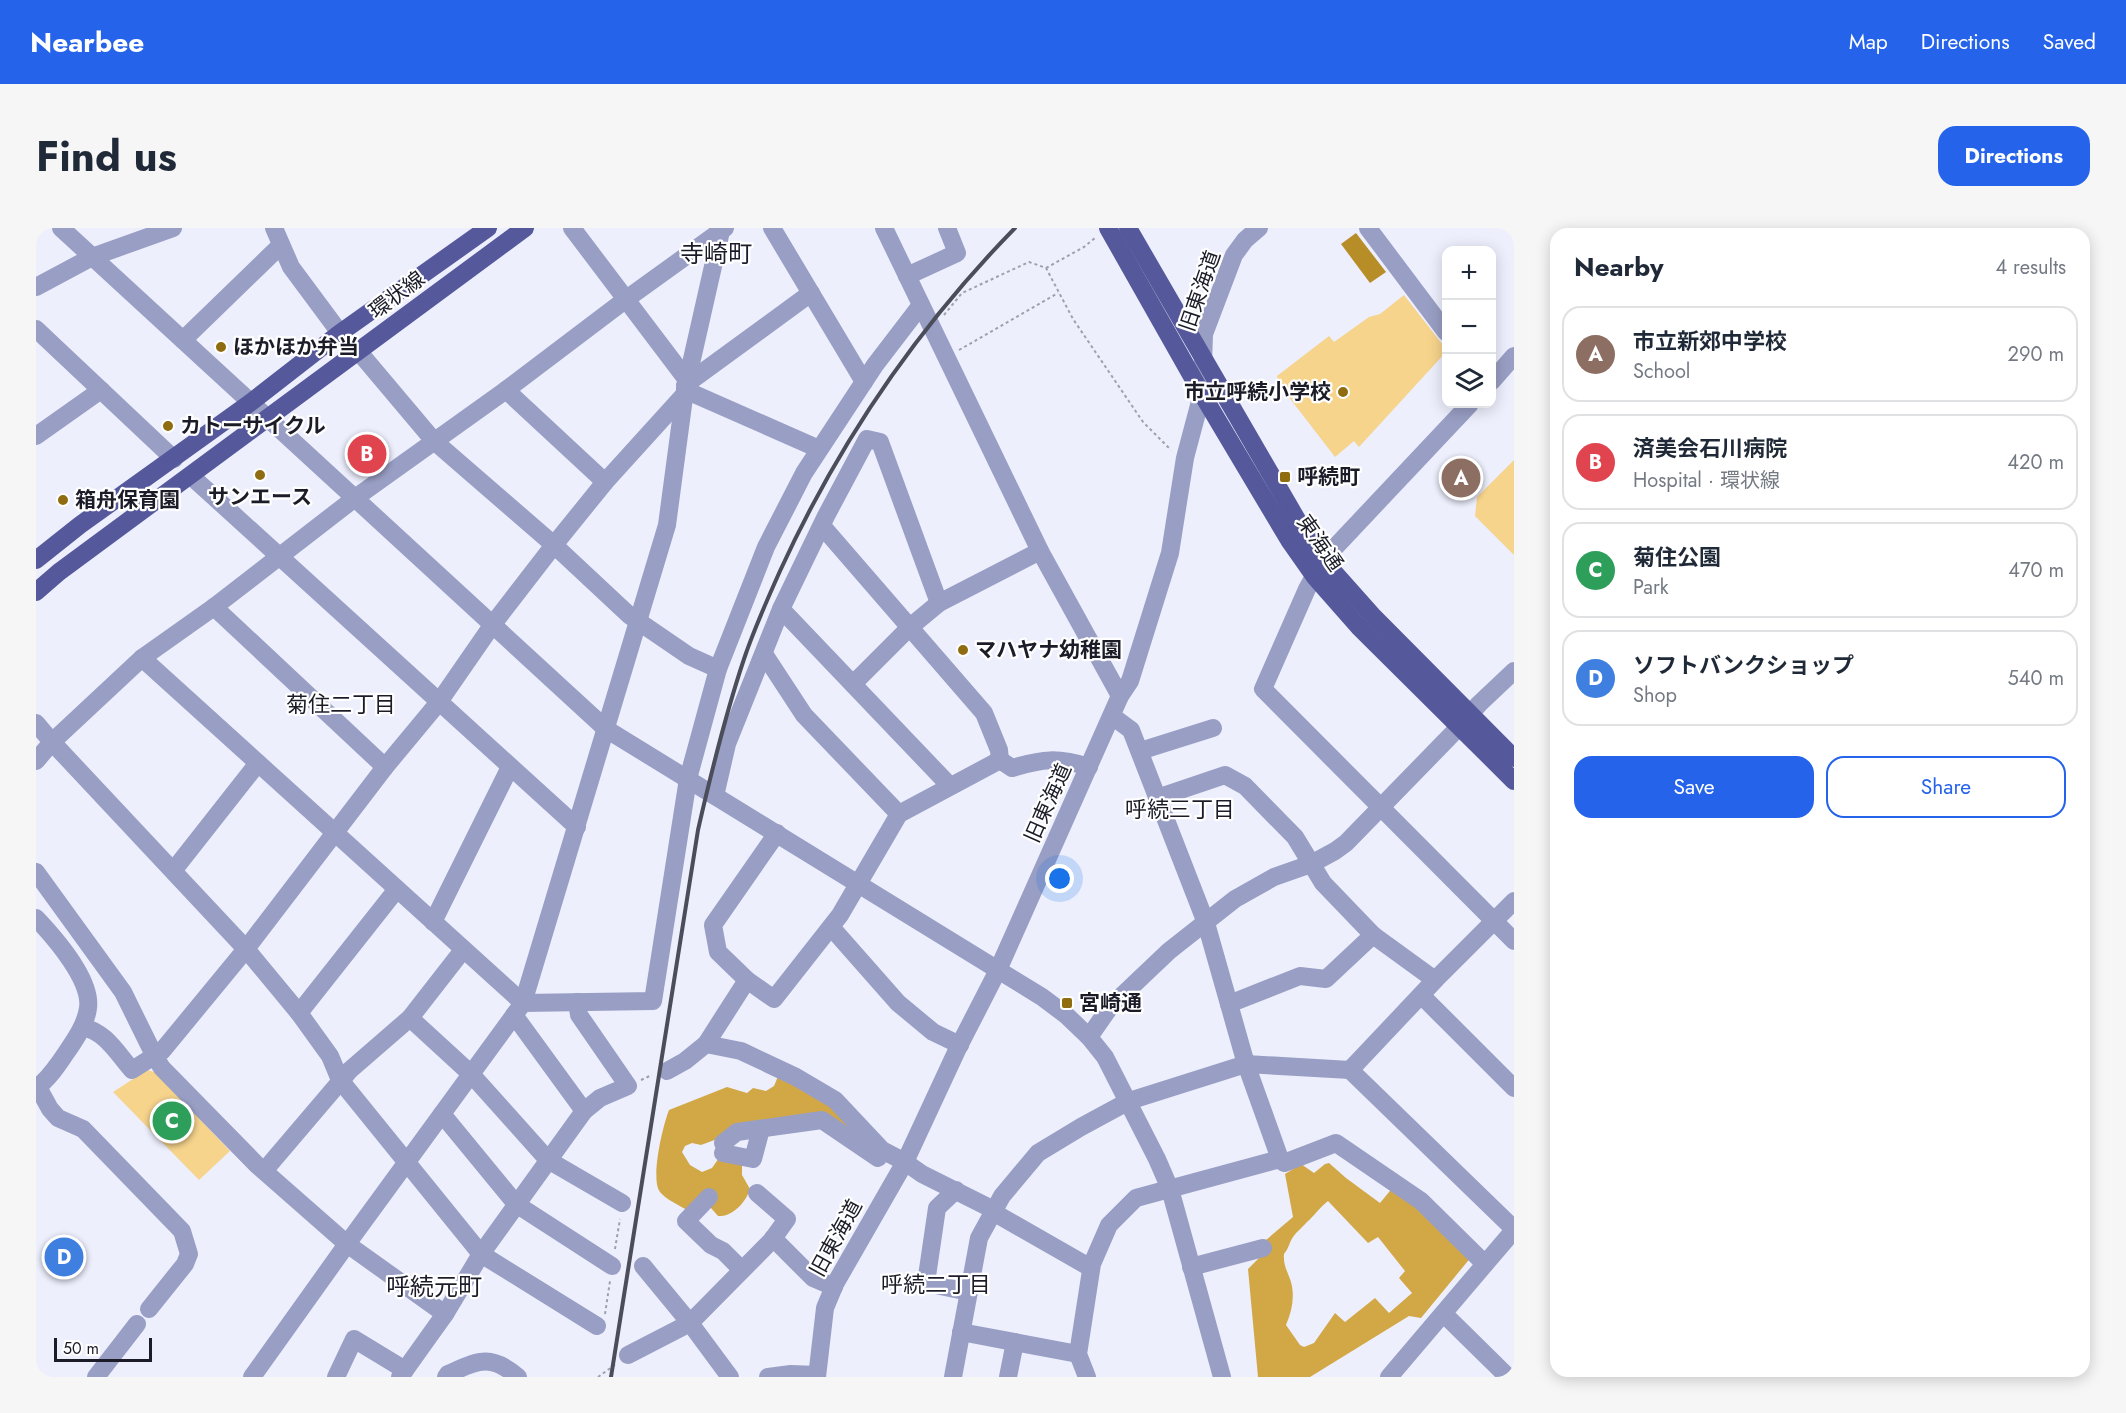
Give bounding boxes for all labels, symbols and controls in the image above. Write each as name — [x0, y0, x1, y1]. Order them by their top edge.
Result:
text: Nearbee — [30, 22, 144, 63]
text: Map — [1849, 27, 1888, 57]
text: Directions — [1921, 27, 2010, 57]
text: Saved — [2043, 27, 2096, 57]
text: Find us — [36, 126, 177, 187]
button: Directions — [1938, 126, 2090, 186]
district label: 寺崎町 — [680, 236, 752, 271]
street label: 旧東海道 — [1172, 246, 1228, 336]
map controls — [1442, 246, 1496, 408]
button: + — [1442, 246, 1496, 300]
text: Nearby — [1574, 248, 1663, 286]
text: 4 results — [1995, 253, 2066, 282]
street label: 環状線 — [363, 264, 431, 326]
button: − — [1442, 300, 1496, 354]
text: 市立新郊中学校 — [1633, 325, 1787, 357]
place label: ほかほか弁当 — [233, 332, 359, 362]
marker: ほかほか弁当 — [214, 340, 228, 354]
text: A — [1588, 340, 1603, 369]
text: 290 m — [2008, 340, 2064, 369]
button: layers — [1442, 354, 1496, 408]
text: School — [1633, 357, 1690, 386]
place label: 市立呼続小学校 — [1184, 377, 1331, 407]
marker: 市立呼続小学校 — [1336, 385, 1350, 399]
place label: カトーサイクル — [180, 411, 326, 441]
marker: カトーサイクル — [161, 419, 175, 433]
pin: B — [348, 432, 386, 476]
text: 済美会石川病院 — [1633, 432, 1787, 464]
text: B — [1589, 448, 1602, 477]
text: 420 m — [2007, 448, 2064, 477]
pin: A — [1442, 456, 1480, 500]
place label: 呼続町 — [1297, 462, 1360, 492]
text: Hospital · 環状線 — [1633, 466, 1780, 495]
marker: サンエース — [253, 468, 267, 482]
marker: 呼続町 — [1278, 470, 1292, 484]
place label: サンエース — [208, 482, 312, 512]
place label: 箱舟保育園 — [75, 485, 180, 515]
marker: 箱舟保育園 — [56, 493, 70, 507]
street label: 東海通 — [1290, 509, 1350, 577]
text: 菊住公園 — [1633, 541, 1721, 573]
text: C — [1588, 556, 1603, 585]
text: 470 m — [2008, 556, 2064, 585]
text: Park — [1633, 573, 1669, 602]
place label: マハヤナ幼稚園 — [975, 635, 1122, 665]
marker: マハヤナ幼稚園 — [956, 643, 970, 657]
text: ソフトバンクショップ — [1633, 649, 1854, 681]
text: D — [1588, 664, 1603, 693]
text: 540 m — [2007, 664, 2064, 693]
text: Shop — [1633, 681, 1677, 710]
district label: 菊住二丁目 — [286, 688, 396, 720]
button: Save — [1574, 756, 1814, 818]
button: Share — [1826, 756, 2066, 818]
street label: 旧東海道 — [1017, 759, 1079, 847]
district label: 呼続三丁目 — [1125, 793, 1235, 825]
your location — [1045, 864, 1074, 893]
place label: 宮崎通 — [1079, 988, 1142, 1018]
marker: 宮崎通 — [1060, 996, 1074, 1010]
pin: C — [152, 1098, 192, 1144]
street label: 旧東海道 — [803, 1194, 869, 1282]
pin: D — [45, 1234, 84, 1280]
district label: 呼続二丁目 — [881, 1268, 991, 1300]
district label: 呼続元町 — [386, 1269, 482, 1304]
scale bar — [54, 1335, 152, 1362]
text: 50 m — [63, 1337, 99, 1360]

